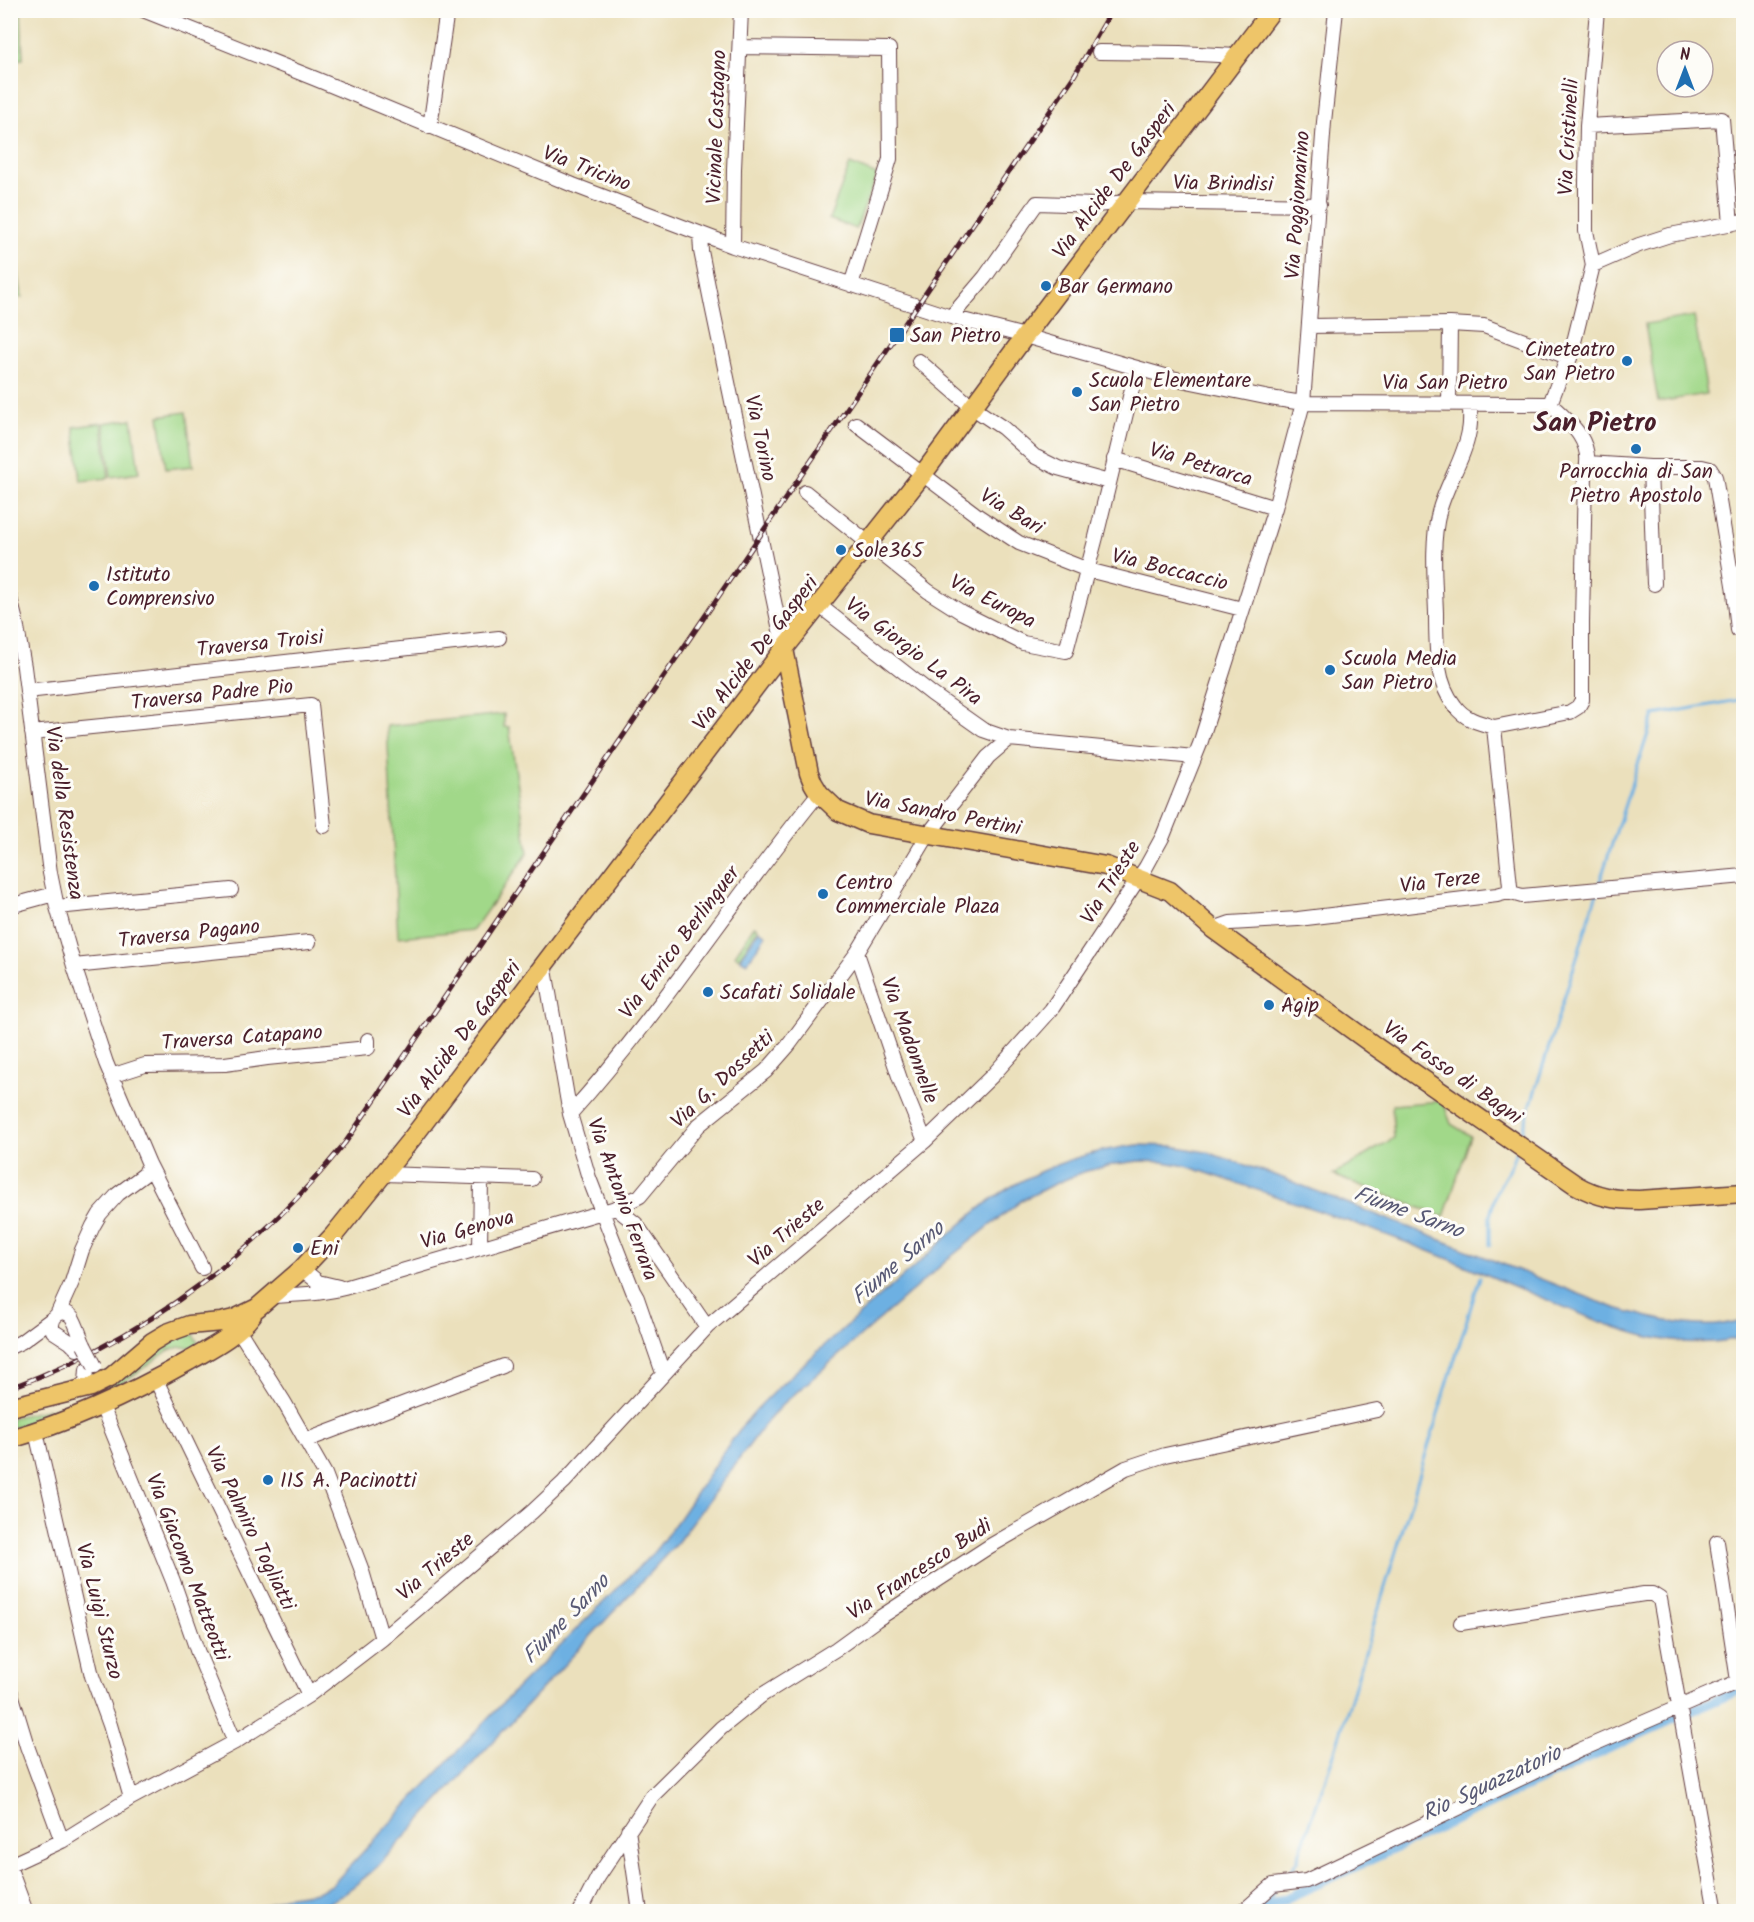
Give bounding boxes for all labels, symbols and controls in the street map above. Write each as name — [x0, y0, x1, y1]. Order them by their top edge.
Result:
north arrow — [1655, 39, 1715, 99]
text: N — [1680, 43, 1690, 68]
street label: Vicinale Castagno — [698, 49, 737, 205]
street label: Via Cristinelli — [1550, 77, 1589, 196]
street label: Via Alcide De Gasperi — [1045, 94, 1186, 267]
street label: Via Poggiomarino — [1277, 130, 1320, 281]
street label: Via Tricino — [537, 137, 636, 201]
street label: Via Brindisi — [1172, 167, 1274, 202]
place label: Bar Germano — [1058, 271, 1173, 304]
marker: Bar Germano — [1039, 279, 1053, 293]
place label: San Pietro — [910, 320, 1001, 353]
marker: San Pietro — [888, 326, 906, 344]
place label: Cineteatro San Pietro — [1524, 334, 1615, 391]
marker: Cineteatro San Pietro — [1620, 354, 1634, 368]
place label: Scuola Elementare San Pietro — [1089, 365, 1252, 422]
street label: Via San Pietro — [1382, 367, 1508, 400]
marker: Scuola Elementare San Pietro — [1070, 385, 1084, 399]
street label: Via Torino — [734, 392, 785, 485]
district label: San Pietro — [1533, 402, 1657, 445]
street label: Via Petrarca — [1145, 434, 1256, 497]
marker: Parrocchia di San Pietro Apostolo — [1629, 442, 1643, 456]
place label: Parrocchia di San Pietro Apostolo — [1559, 456, 1713, 513]
street label: Via Bari — [973, 480, 1050, 545]
place label: Sole365 — [853, 535, 925, 568]
street label: Via Boccaccio — [1108, 540, 1231, 601]
marker: Sole365 — [834, 543, 848, 557]
place label: Istituto Comprensivo — [106, 559, 215, 616]
street label: Via Europa — [943, 566, 1041, 638]
street label: Via Alcide De Gasperi — [685, 568, 828, 739]
marker: Istituto Comprensivo — [87, 579, 101, 593]
street label: Via Giorgio La Pira — [837, 589, 989, 715]
street label: Traversa Troisi — [195, 621, 326, 668]
place label: Scuola Media San Pietro — [1342, 643, 1457, 700]
marker: Scuola Media San Pietro — [1323, 663, 1337, 677]
street label: Traversa Padre Pio — [129, 671, 295, 720]
street label: Via della Resistenza — [35, 724, 92, 902]
street label: Via Sandro Pertini — [861, 783, 1025, 846]
street label: Via Trieste — [1072, 834, 1150, 931]
street label: Via Enrico Berlinguer — [611, 858, 750, 1027]
street label: Via Terze — [1398, 861, 1483, 904]
place label: Centro Commerciale Plaza — [835, 867, 1000, 924]
marker: Centro Commerciale Plaza — [816, 887, 830, 901]
street label: Traversa Pagano — [117, 911, 262, 958]
street label: Via Alcide De Gasperi — [390, 953, 531, 1126]
street label: Via Madonnelle — [870, 973, 947, 1109]
place label: Scafati Solidale — [720, 977, 856, 1010]
marker: Scafati Solidale — [701, 985, 715, 999]
place label: Agip — [1281, 990, 1319, 1023]
marker: Agip — [1262, 998, 1276, 1012]
street label: Via Fosso di Bagni — [1375, 1013, 1530, 1134]
street label: Traversa Catapano — [160, 1016, 324, 1061]
street label: Via G. Dossetti — [663, 1022, 783, 1137]
street label: Via Antonio Ferrara — [577, 1113, 666, 1286]
water label: Fiume Sarno — [1348, 1177, 1470, 1250]
street label: Via Trieste — [741, 1190, 834, 1276]
street label: Via Genova — [417, 1201, 518, 1260]
water label: Fiume Sarno — [844, 1212, 955, 1315]
place label: Eni — [310, 1233, 339, 1266]
marker: Eni — [291, 1241, 305, 1255]
street label: Via Palmiro Togliatti — [195, 1441, 304, 1617]
place label: IIS A. Pacinotti — [280, 1465, 417, 1498]
street label: Via Giacomo Matteotti — [136, 1469, 238, 1667]
marker: IIS A. Pacinotti — [261, 1473, 275, 1487]
street label: Via Francesco Budi — [841, 1510, 1000, 1630]
street label: Via Trieste — [390, 1524, 483, 1610]
street label: Via Luigi Sturzo — [66, 1540, 131, 1683]
water label: Fiume Sarno — [514, 1565, 621, 1673]
water label: Rio Sguazzatorio — [1416, 1736, 1570, 1832]

